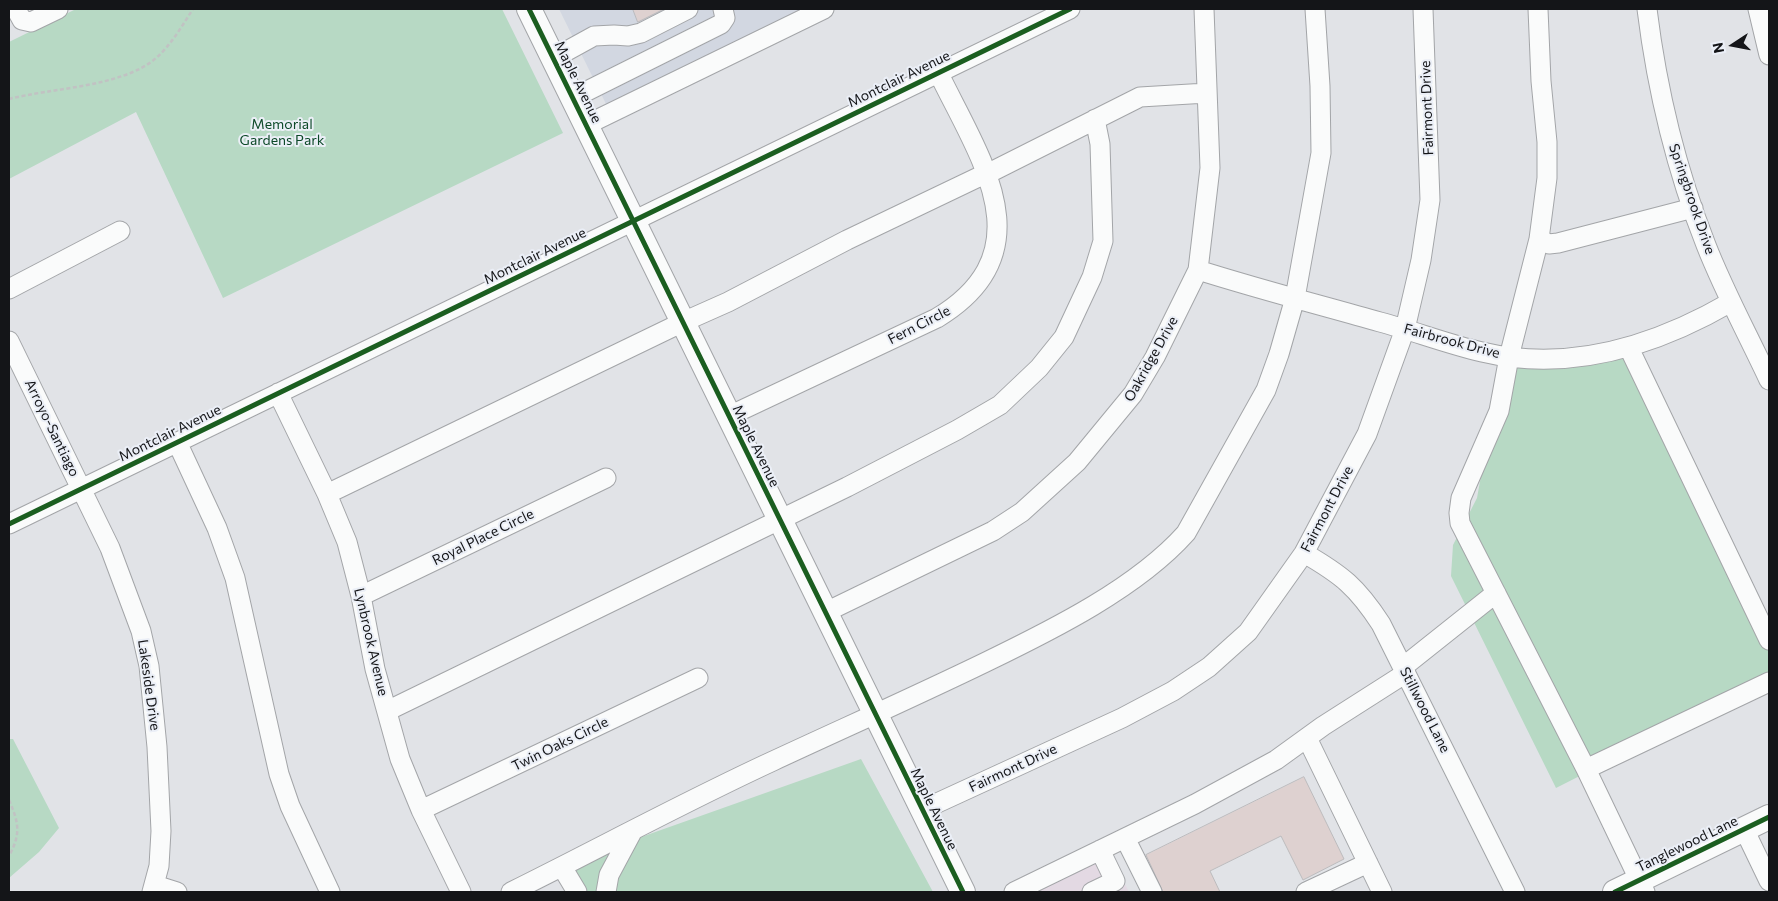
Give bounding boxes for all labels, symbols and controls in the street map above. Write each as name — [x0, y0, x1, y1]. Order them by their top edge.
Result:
north arrow — [1708, 20, 1758, 70]
street label: Maple Avenue — [551, 38, 605, 126]
text: N — [1708, 41, 1727, 55]
street label: Montclair Avenue — [845, 47, 953, 111]
street label: Fairmont Drive — [1417, 60, 1437, 156]
park label: Memorial Gardens Park — [240, 116, 324, 148]
street label: Springbrook Drive — [1665, 142, 1719, 256]
street label: Montclair Avenue — [481, 224, 589, 288]
street label: Fern Circle — [885, 302, 953, 348]
street label: Oakridge Drive — [1121, 313, 1181, 405]
street label: Fairbrook Drive — [1402, 320, 1502, 362]
street label: Arroyo-Santiago — [21, 377, 83, 479]
street label: Montclair Avenue — [116, 401, 224, 465]
street label: Maple Avenue — [729, 402, 783, 490]
street label: Fairmont Drive — [1297, 463, 1357, 555]
street label: Royal Place Circle — [430, 505, 536, 569]
street label: Lynbrook Avenue — [350, 586, 392, 698]
street label: Lakeside Drive — [134, 638, 164, 732]
street label: Stillwood Lane — [1396, 664, 1454, 756]
street label: Twin Oaks Circle — [509, 713, 611, 775]
street label: Fairmont Drive — [966, 740, 1060, 796]
street label: Maple Avenue — [907, 765, 961, 853]
street label: Tanglewood Lane — [1634, 812, 1740, 876]

